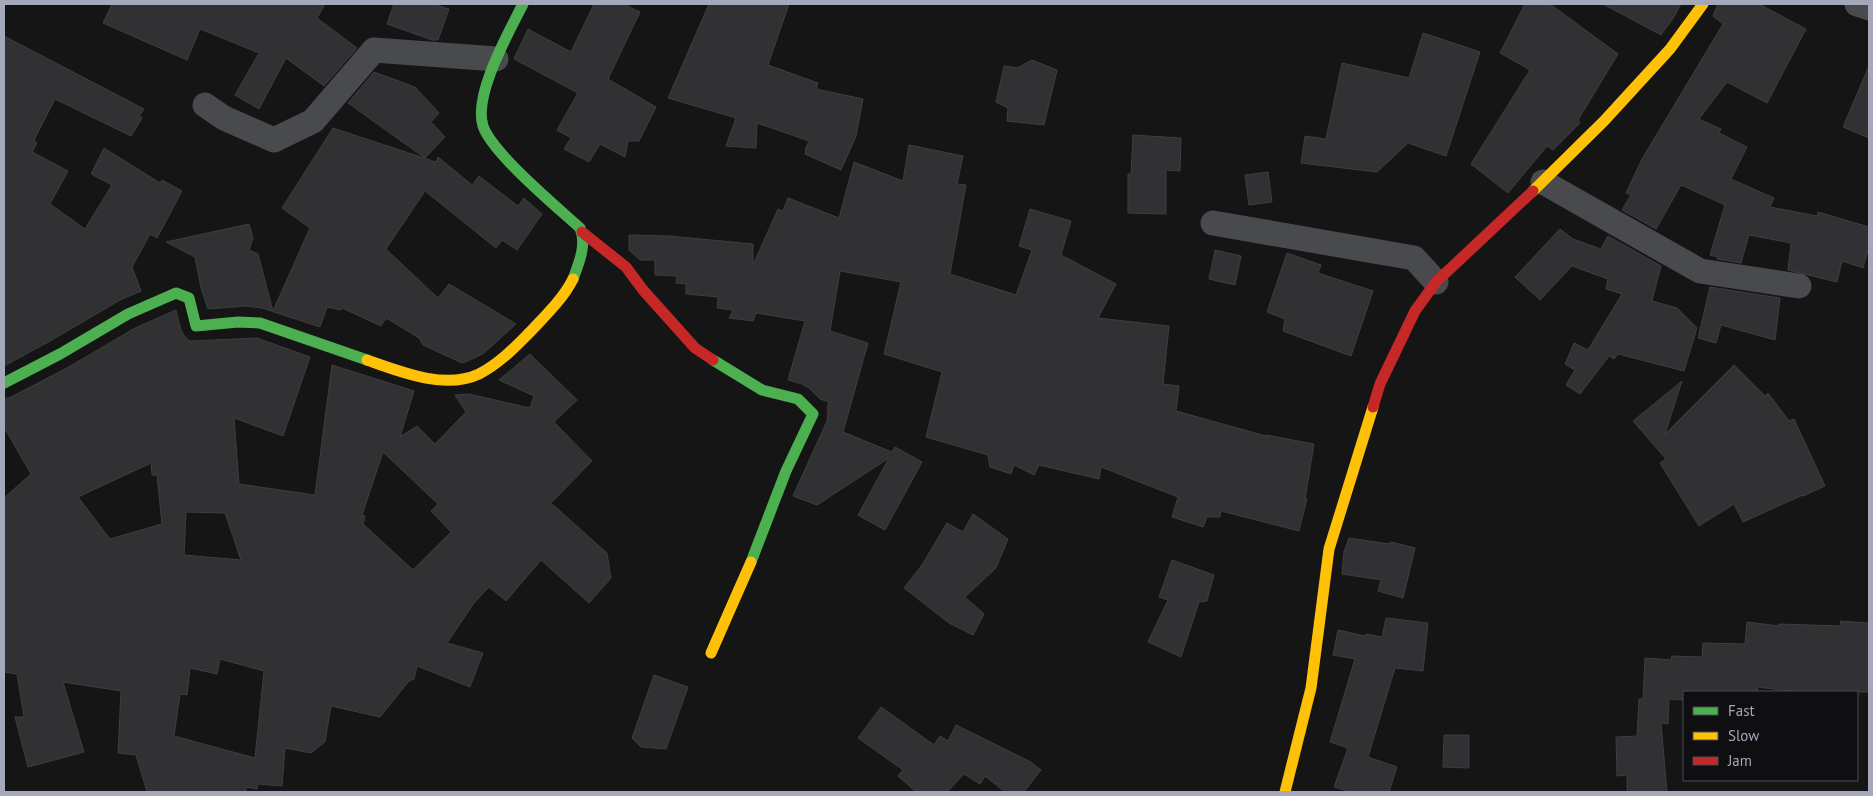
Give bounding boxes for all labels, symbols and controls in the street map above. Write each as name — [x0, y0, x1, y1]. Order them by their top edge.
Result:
legend — [1683, 691, 1858, 781]
text: Fast — [1728, 701, 1755, 720]
text: Slow — [1728, 726, 1759, 745]
text: Jam — [1727, 751, 1752, 770]

